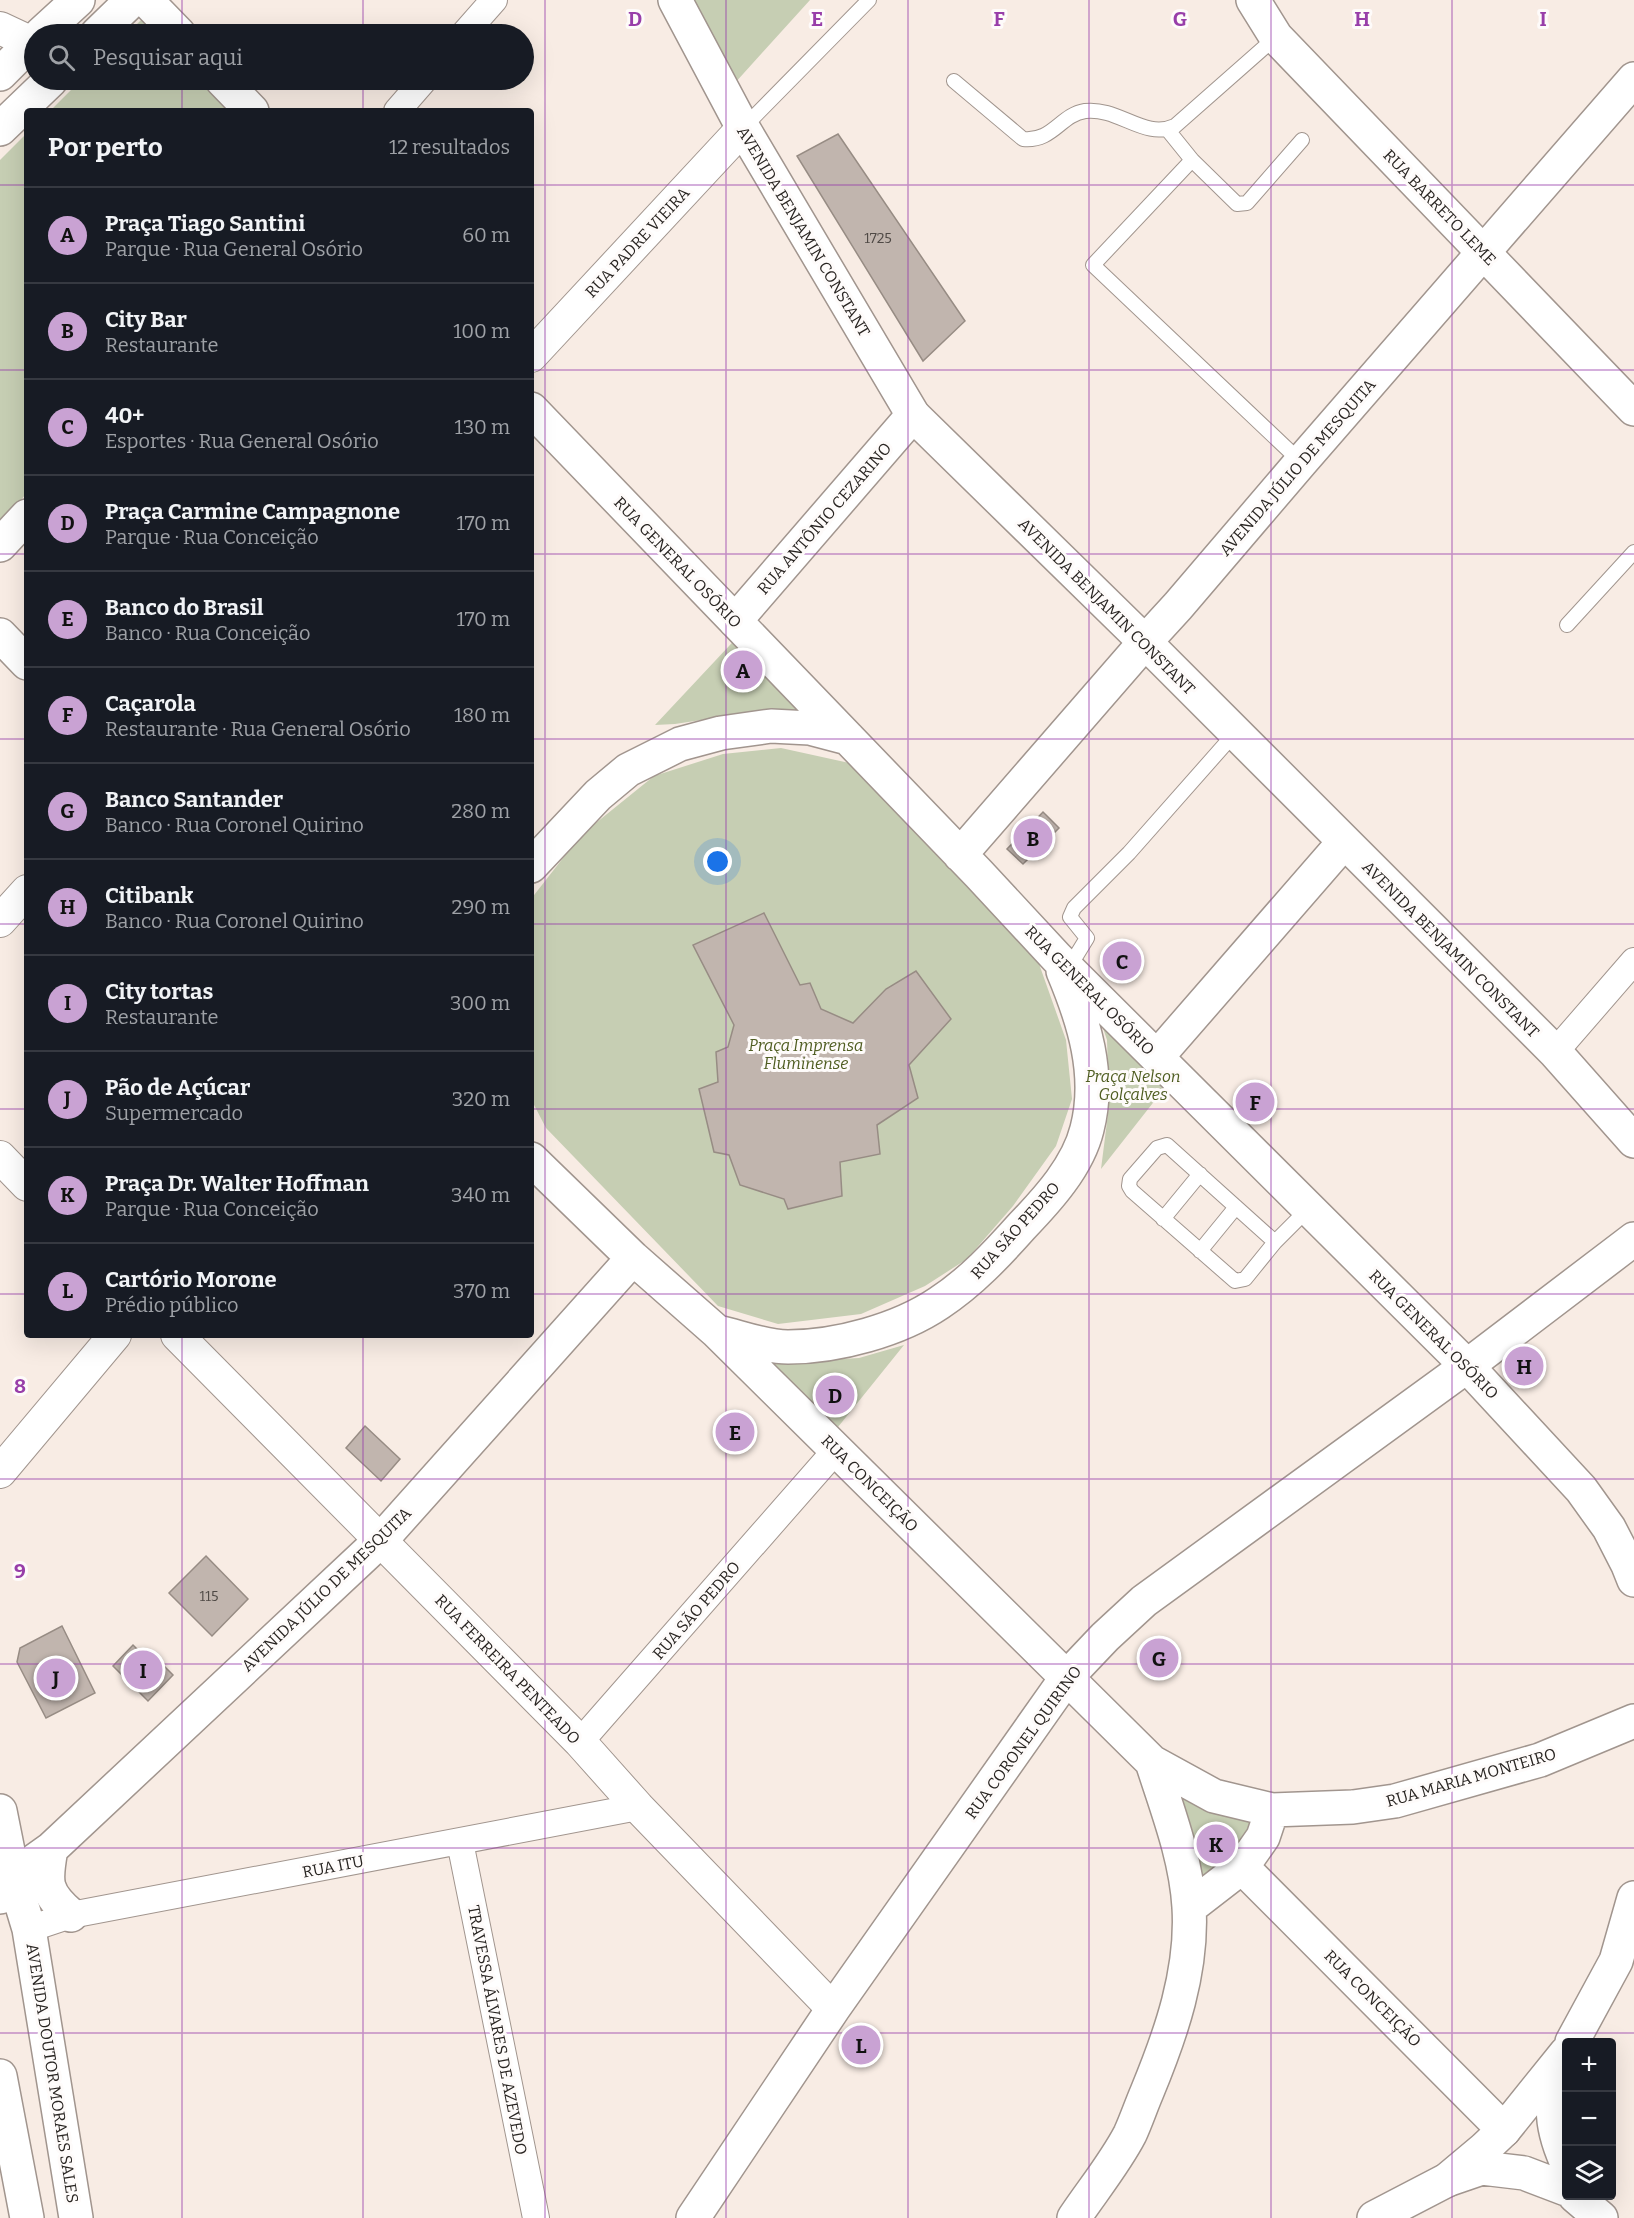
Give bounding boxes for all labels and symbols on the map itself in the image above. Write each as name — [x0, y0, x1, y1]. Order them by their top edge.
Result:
text: D — [628, 7, 642, 31]
text: E — [811, 7, 823, 31]
text: F — [993, 7, 1005, 31]
text: G — [1173, 7, 1187, 31]
text: H — [1354, 7, 1370, 31]
text: I — [1539, 7, 1547, 31]
street label: AVENIDA BENJAMIN CONSTANT — [733, 123, 874, 340]
street label: RUA BARRETO LEME — [1379, 145, 1500, 269]
street label: RUA PADRE VIEIRA — [581, 183, 694, 302]
house number: 1725 — [864, 230, 892, 247]
street label: AVENIDA JÚLIO DE MESQUITA — [1215, 374, 1380, 560]
street label: RUA ANTÔNIO CEZARINO — [753, 438, 895, 598]
street label: RUA GENERAL OSÓRIO — [610, 492, 746, 632]
street label: AVENIDA BENJAMIN CONSTANT — [1014, 514, 1199, 699]
pin: A — [724, 648, 762, 692]
pin: B — [1014, 816, 1052, 860]
your location — [703, 847, 732, 876]
street label: AVENIDA BENJAMIN CONSTANT — [1358, 857, 1543, 1042]
street label: RUA GENERAL OSÓRIO — [1021, 921, 1159, 1059]
pin: C — [1102, 938, 1142, 984]
park label: Praça Imprensa Fluminense — [749, 1036, 863, 1073]
park label: Praça Nelson Golçalves — [1085, 1067, 1181, 1104]
pin: F — [1236, 1080, 1274, 1124]
street label: RUA SÃO PEDRO — [966, 1177, 1064, 1283]
street label: RUA GENERAL OSÓRIO — [1365, 1265, 1503, 1403]
pin: H — [1504, 1344, 1544, 1388]
pin: D — [816, 1372, 854, 1418]
text: 8 — [14, 1374, 26, 1398]
pin: E — [716, 1410, 754, 1454]
street label: RUA CONCEIÇÃO — [817, 1430, 923, 1536]
street label: AVENIDA JÚLIO DE MESQUITA — [237, 1502, 415, 1675]
street label: RUA SÃO PEDRO — [648, 1557, 744, 1663]
text: 9 — [14, 1559, 26, 1583]
house number: 115 — [200, 1588, 218, 1605]
street label: RUA FERREIRA PENTEADO — [431, 1591, 584, 1748]
pin: G — [1140, 1636, 1178, 1680]
pin: I — [124, 1648, 162, 1692]
pin: J — [36, 1656, 76, 1700]
street label: RUA CORONEL QUIRINO — [961, 1662, 1085, 1823]
street label: RUA MARIA MONTEIRO — [1384, 1744, 1558, 1811]
pin: K — [1196, 1822, 1236, 1866]
street label: RUA ITU — [301, 1851, 366, 1882]
street label: TRAVESSA ÁLVARES DE AZEVEDO — [464, 1903, 532, 2157]
street label: AVENIDA DOUTOR MORAES SALES — [23, 1942, 82, 2204]
street label: RUA CONCEIÇÃO — [1320, 1945, 1426, 2051]
pin: L — [842, 2022, 880, 2068]

